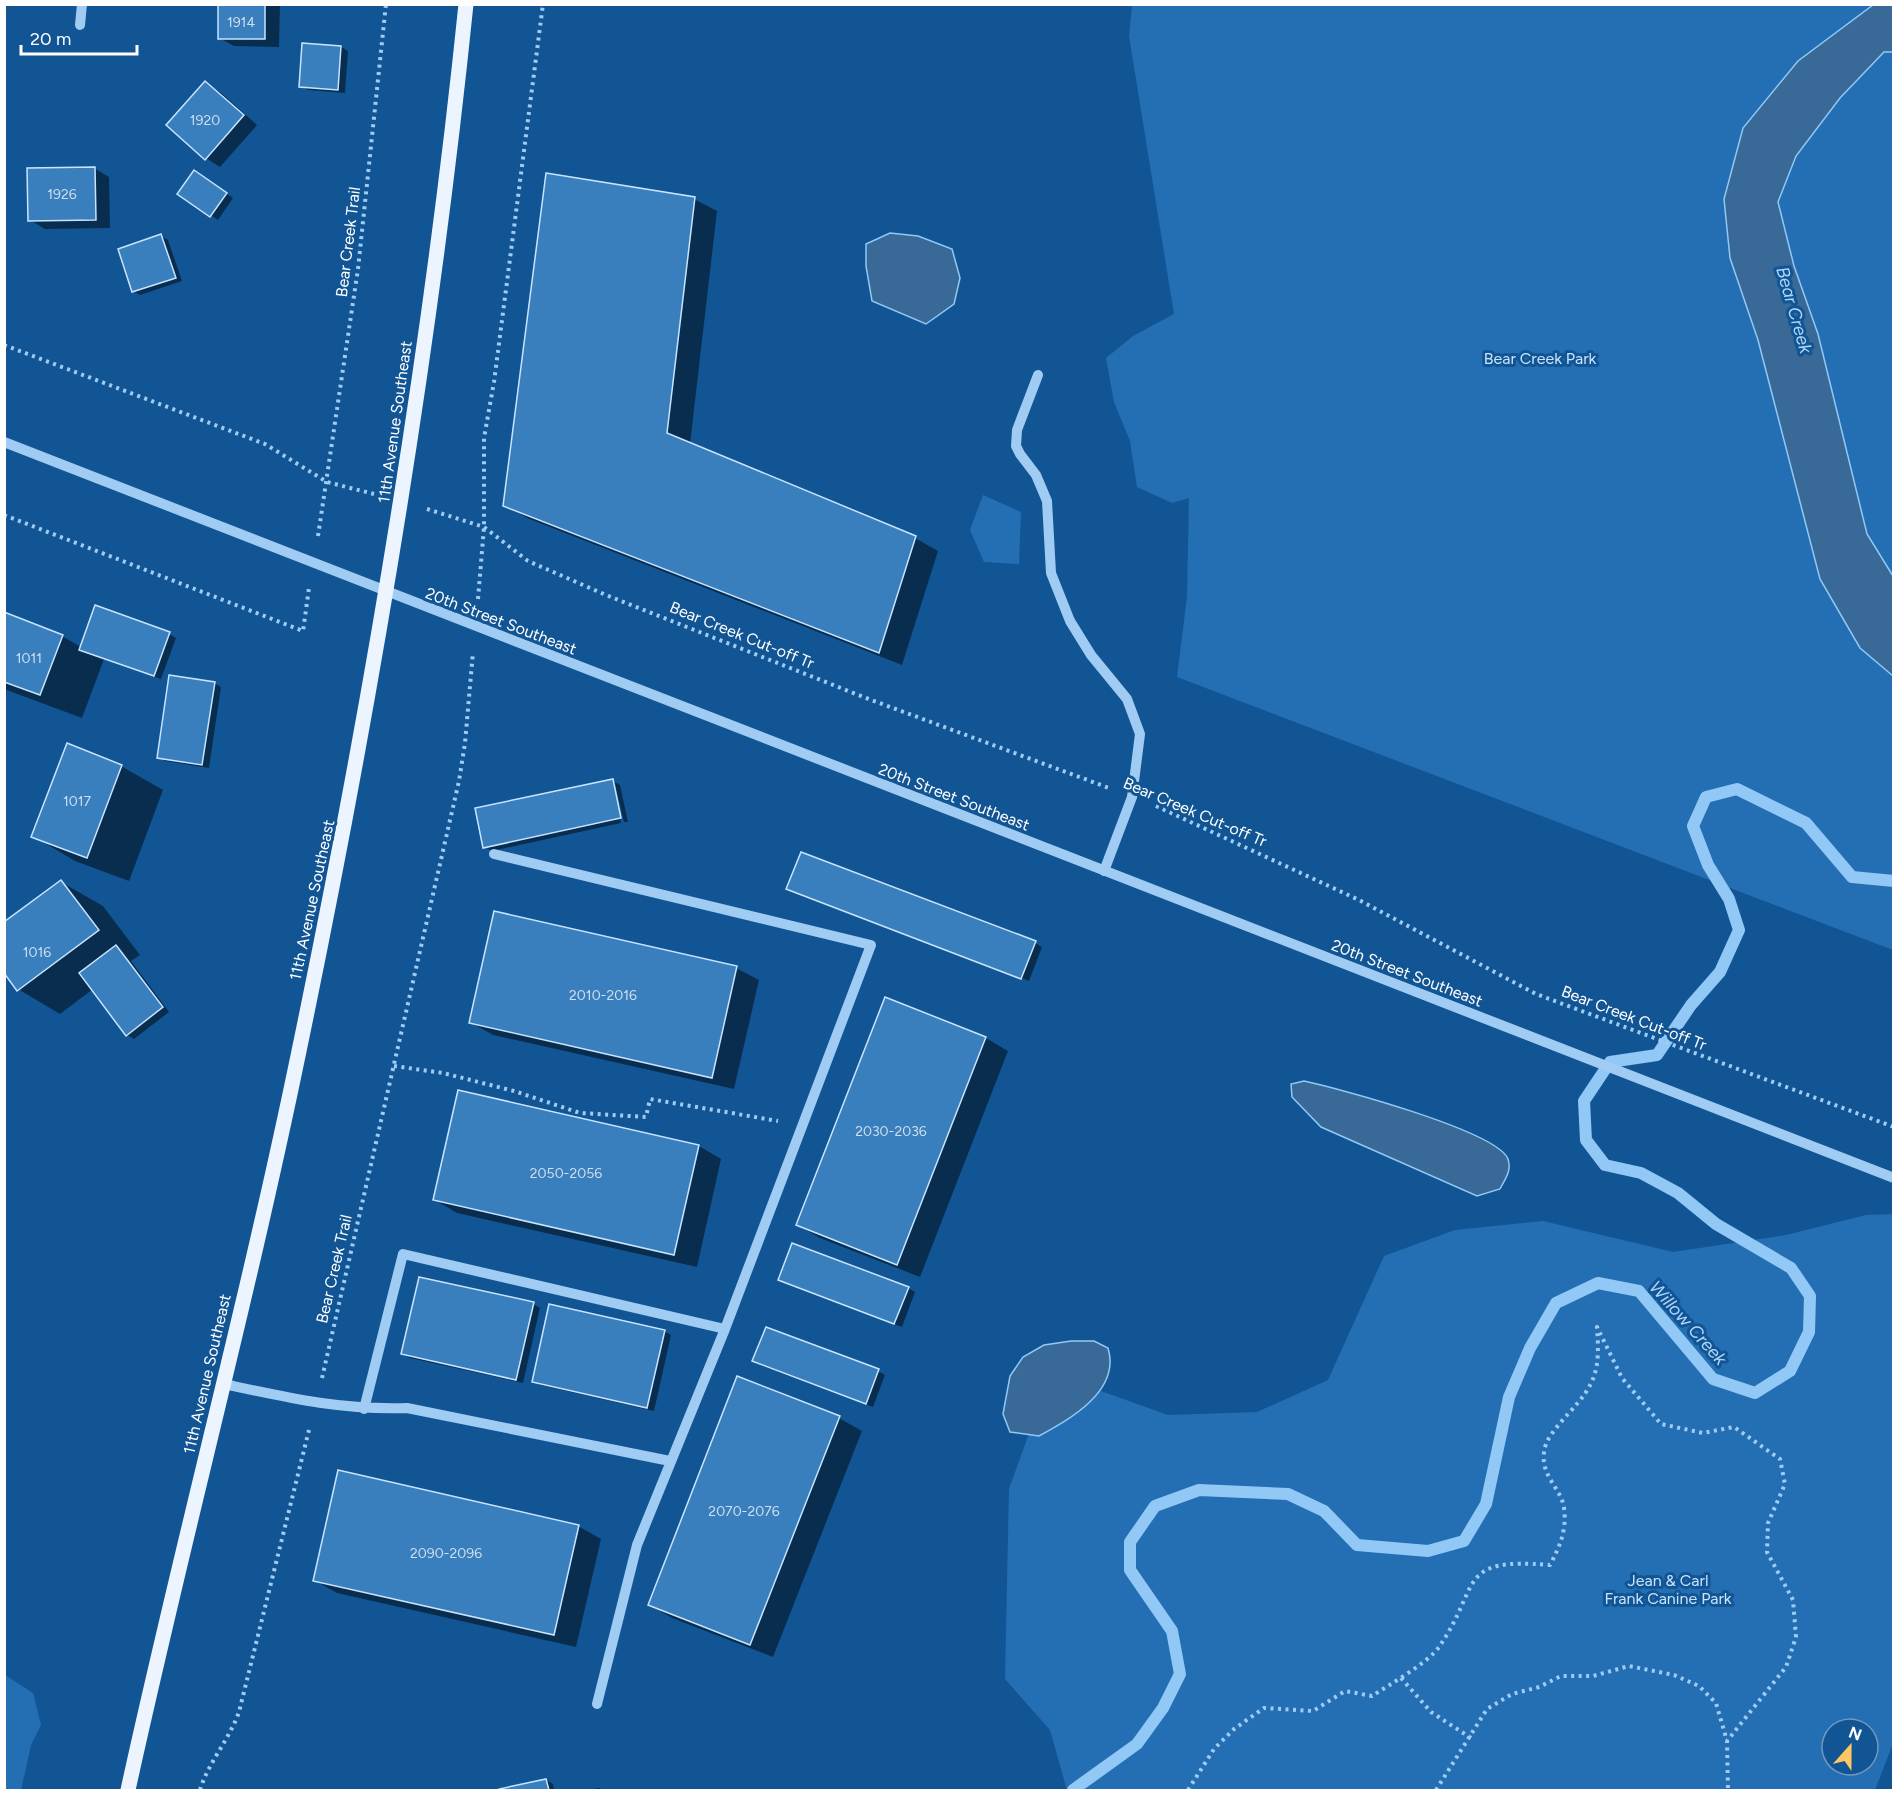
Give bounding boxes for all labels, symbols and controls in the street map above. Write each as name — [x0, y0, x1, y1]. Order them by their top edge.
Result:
house number: 1914 — [227, 14, 255, 31]
scale bar — [21, 18, 136, 56]
text: 20 m — [30, 28, 71, 50]
house number: 1920 — [190, 112, 220, 129]
house number: 1926 — [47, 186, 77, 203]
street label: Bear Creek Trail — [332, 186, 364, 298]
water label: Bear Creek — [1771, 264, 1817, 357]
street label: 11th Avenue Southeast — [374, 340, 416, 504]
park label: Bear Creek Park — [1484, 349, 1597, 368]
street label: 20th Street Southeast — [423, 583, 579, 659]
street label: Bear Creek Cut-off Tr — [667, 597, 817, 673]
house number: 1011 — [16, 650, 42, 667]
street label: 20th Street Southeast — [876, 759, 1032, 835]
street label: Bear Creek Cut-off Tr — [1120, 773, 1270, 851]
house number: 1017 — [63, 793, 92, 810]
street label: 11th Avenue Southeast — [286, 818, 338, 982]
street label: 20th Street Southeast — [1329, 935, 1485, 1011]
house number: 1016 — [23, 944, 51, 961]
street label: Bear Creek Cut-off Tr — [1559, 982, 1710, 1055]
house number: 2010-2016 — [569, 987, 637, 1004]
house number: 2030-2036 — [855, 1123, 927, 1140]
house number: 2050-2056 — [530, 1165, 602, 1182]
street label: Bear Creek Trail — [312, 1213, 356, 1325]
water label: Willow Creek — [1644, 1276, 1732, 1371]
street label: 11th Avenue Southeast — [179, 1292, 235, 1456]
house number: 2070-2076 — [708, 1503, 780, 1520]
house number: 2090-2096 — [410, 1545, 482, 1562]
park label: Jean & Carl Frank Canine Park — [1604, 1571, 1732, 1608]
north arrow — [1820, 1717, 1880, 1777]
text: N — [1846, 1722, 1864, 1745]

